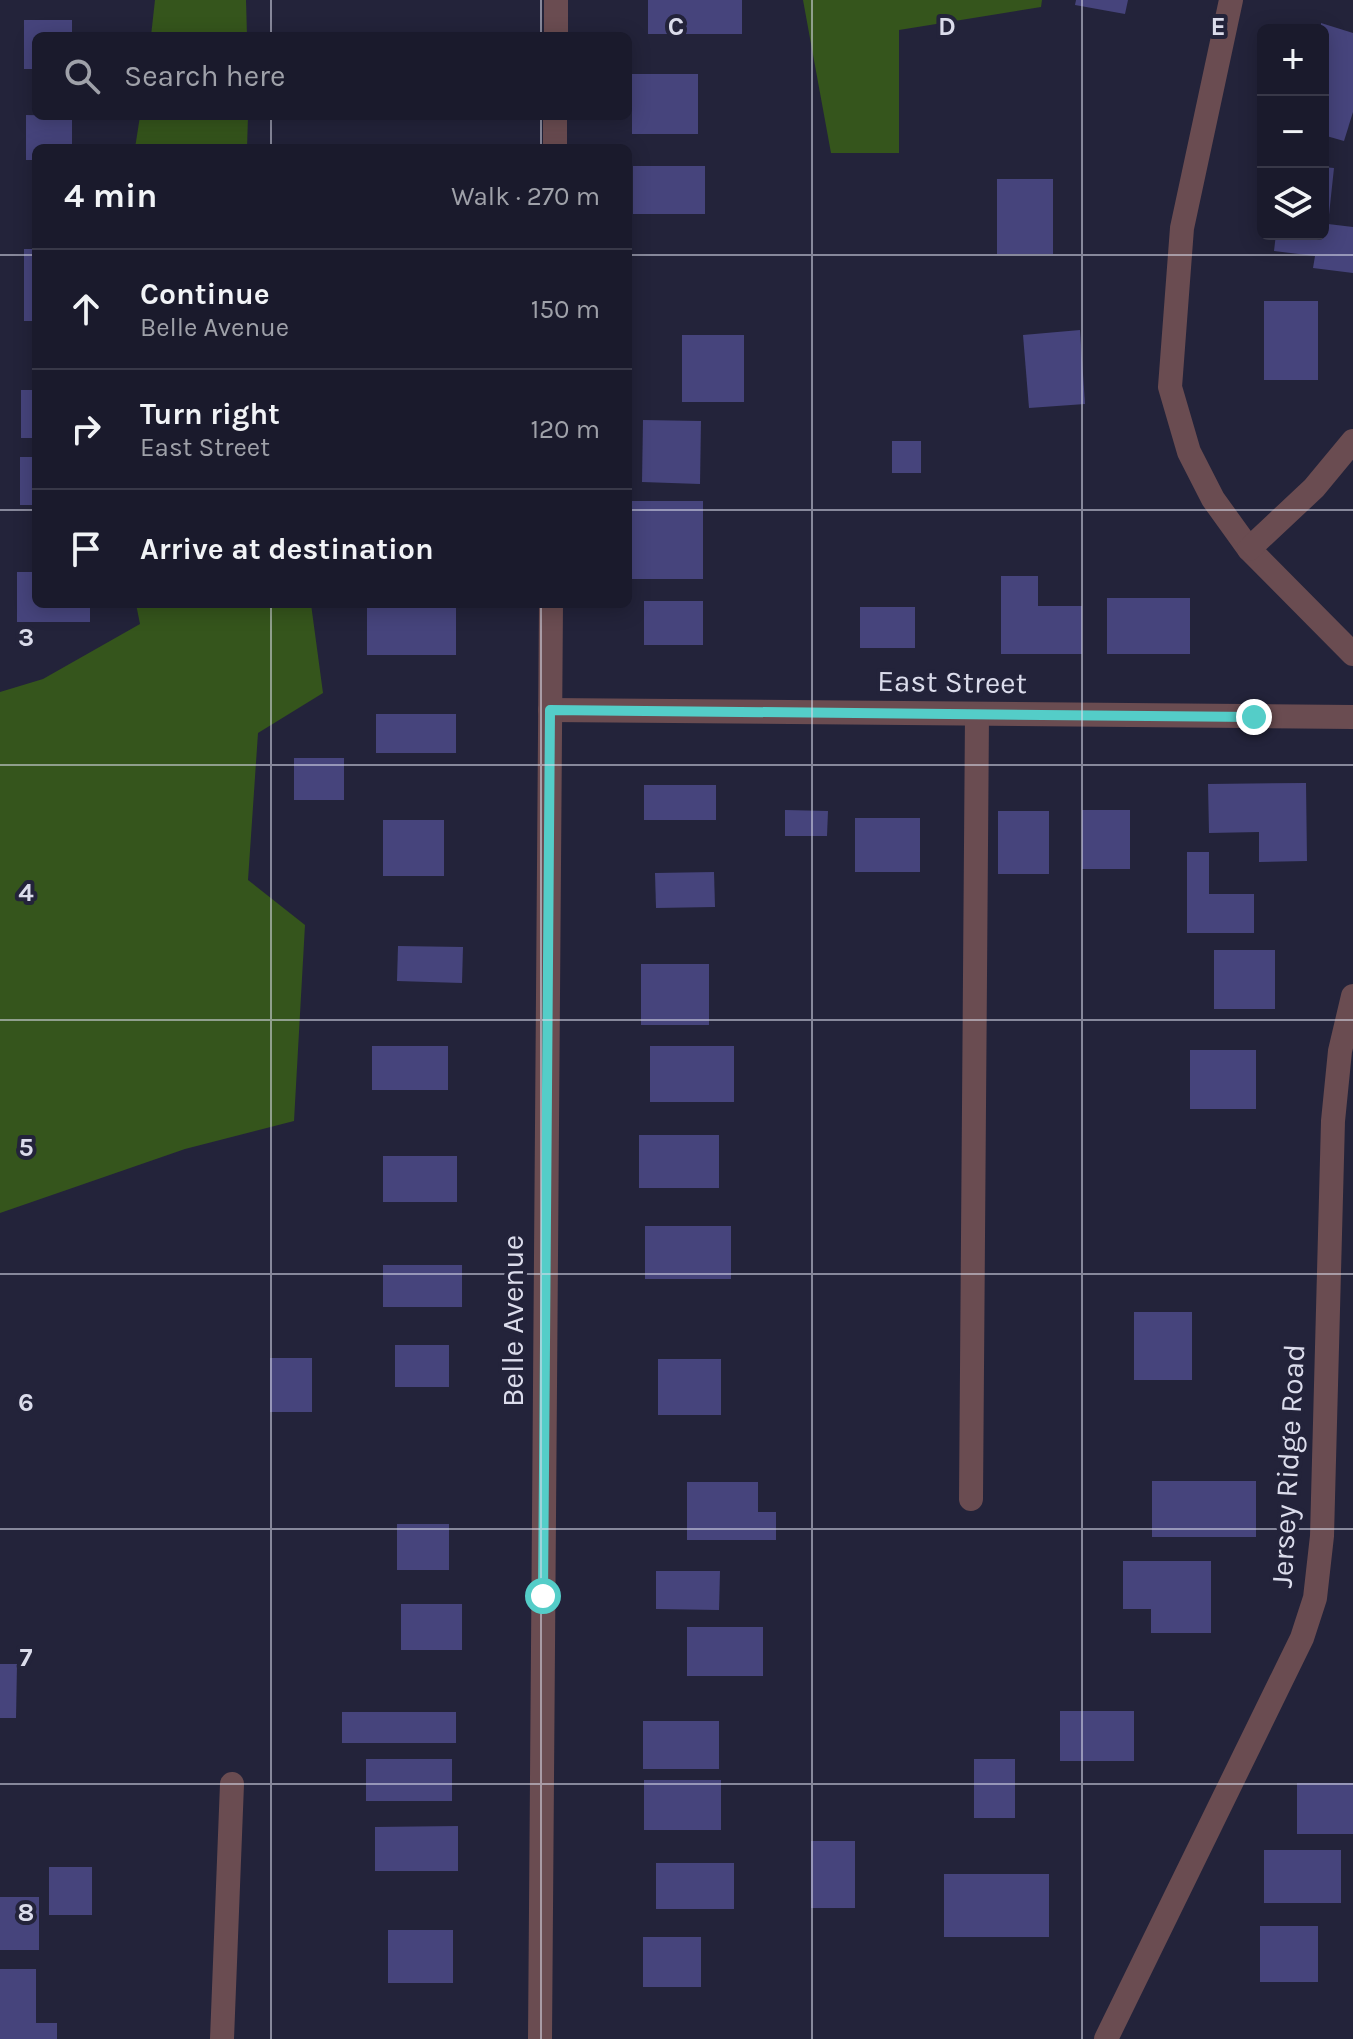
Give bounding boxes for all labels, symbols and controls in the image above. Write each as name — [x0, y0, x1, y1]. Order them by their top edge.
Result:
text: C — [668, 11, 684, 42]
text: D — [938, 11, 956, 42]
text: E — [1210, 11, 1226, 42]
map controls — [1257, 24, 1329, 240]
button: + — [1257, 24, 1329, 96]
search box — [32, 32, 632, 120]
icon: search — [60, 54, 104, 98]
text: Search here — [124, 58, 285, 94]
button: − — [1257, 96, 1329, 168]
button: layers — [1257, 168, 1329, 240]
text: 4 min — [64, 176, 157, 216]
text: Walk · 270 m — [451, 181, 600, 212]
text: Continue — [140, 276, 270, 312]
icon: ahead — [64, 287, 108, 331]
text: 150 m — [531, 294, 600, 325]
text: Belle Avenue — [140, 312, 289, 343]
text: Turn right — [140, 396, 280, 432]
icon: right — [64, 407, 108, 451]
text: 120 m — [530, 414, 600, 445]
text: East Street — [140, 432, 270, 463]
icon: arrive — [64, 527, 108, 571]
text: Arrive at destination — [140, 531, 434, 567]
text: 3 — [18, 622, 34, 653]
street label: East Street — [877, 663, 1027, 701]
route end — [1236, 699, 1272, 735]
text: 4 — [18, 877, 34, 908]
text: 5 — [18, 1132, 34, 1163]
street label: Belle Avenue — [495, 1235, 531, 1407]
street label: Jersey Ridge Road — [1264, 1343, 1312, 1589]
text: 6 — [18, 1387, 34, 1418]
route start — [525, 1578, 561, 1614]
text: 7 — [20, 1642, 33, 1673]
text: 8 — [18, 1897, 34, 1928]

